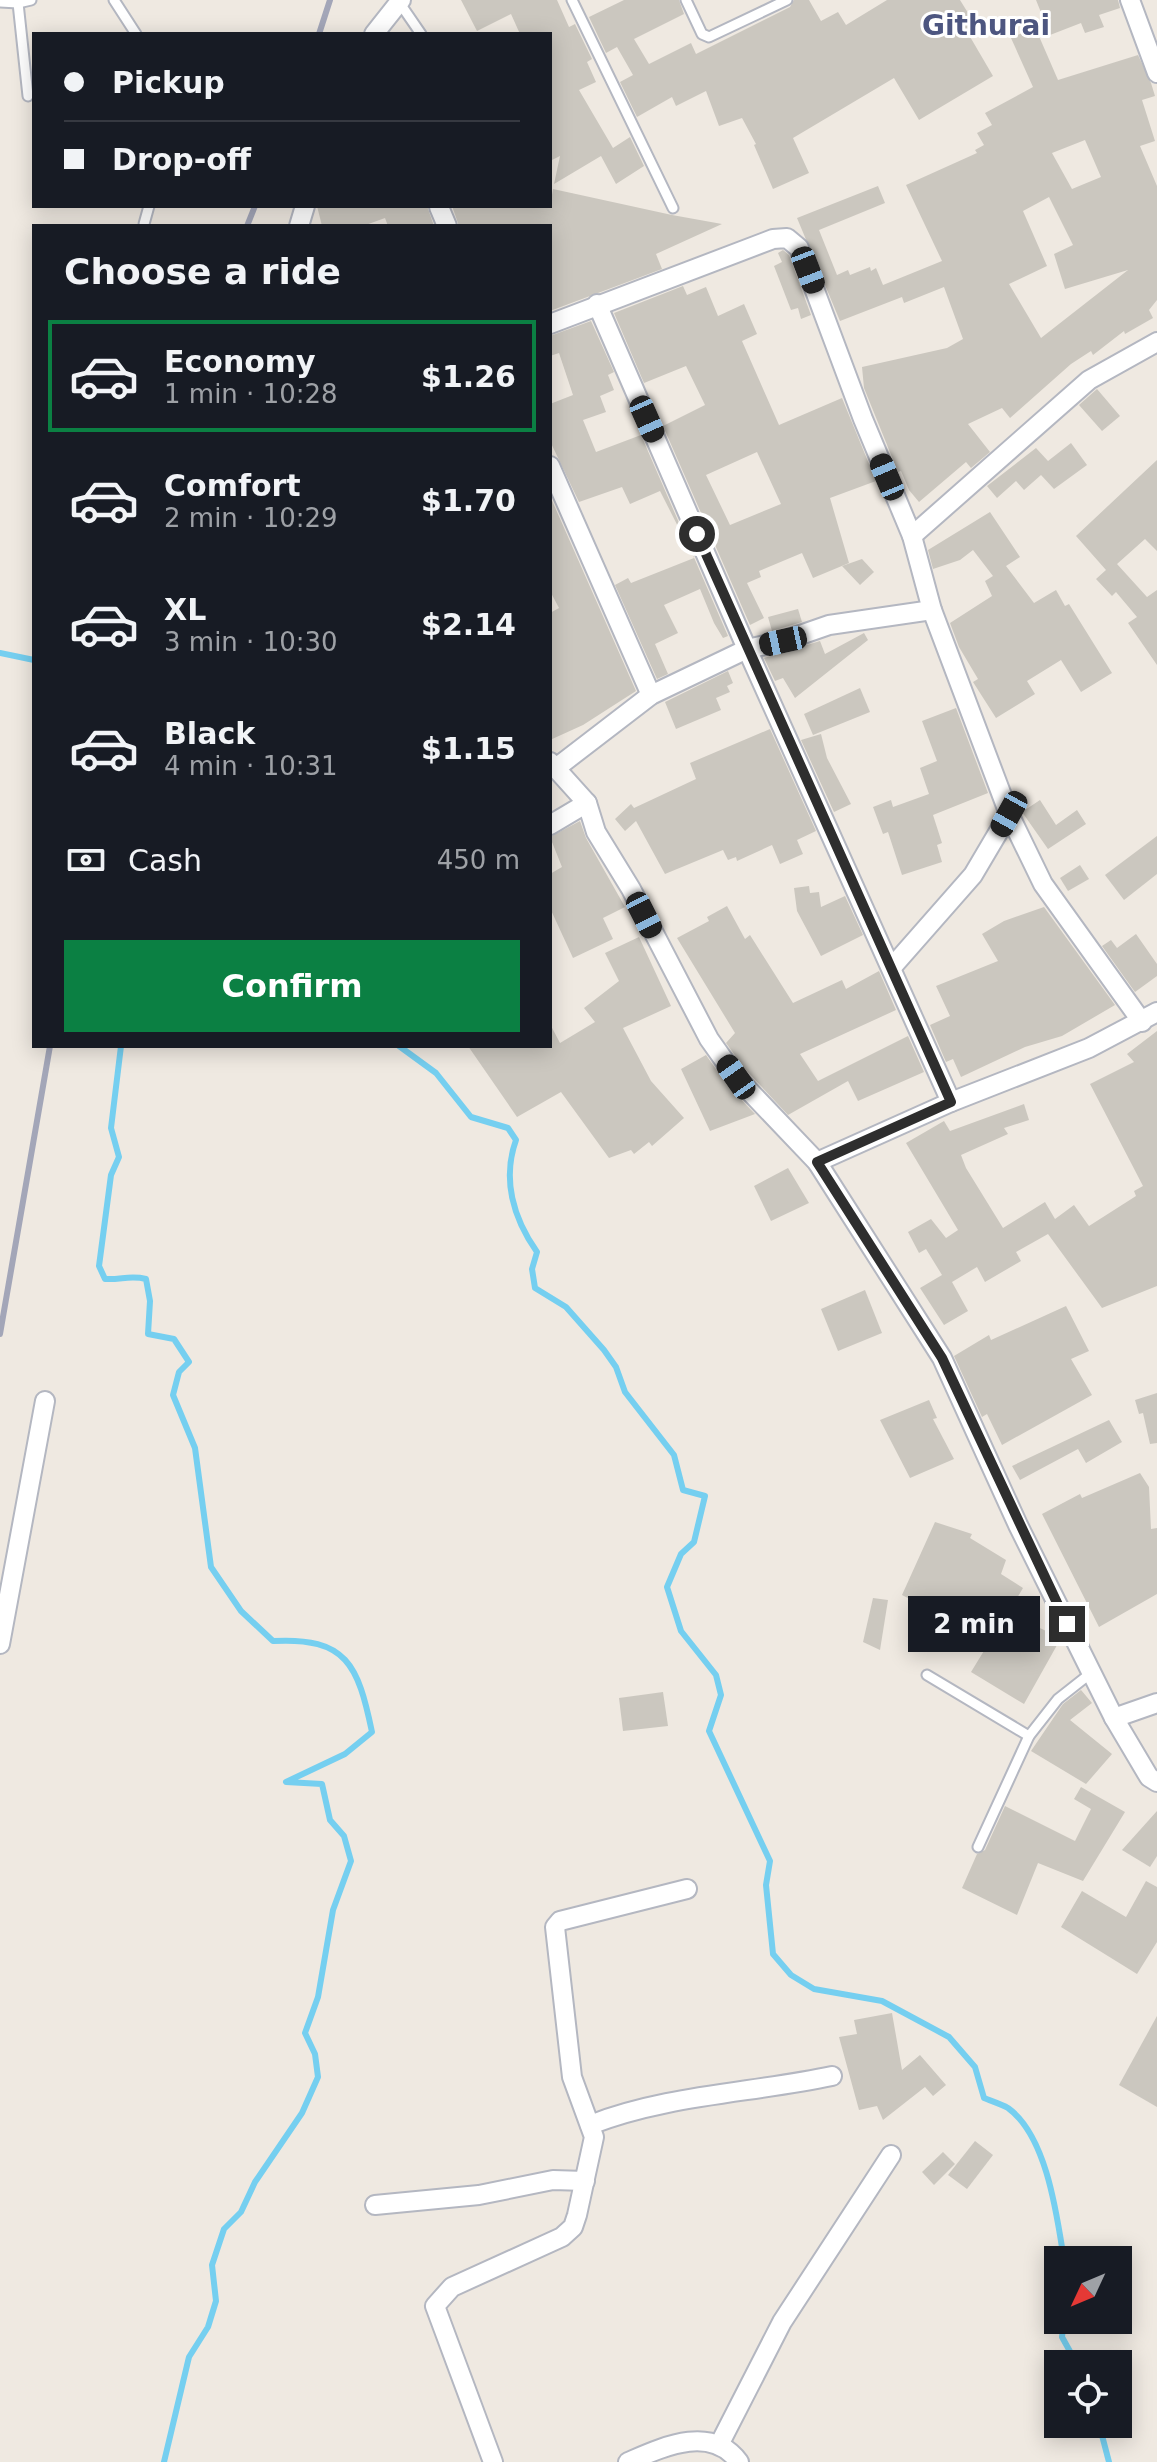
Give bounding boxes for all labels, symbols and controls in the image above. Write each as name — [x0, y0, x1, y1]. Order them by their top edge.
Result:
district label: Githurai — [922, 9, 1050, 42]
text: Pickup — [112, 65, 225, 100]
text: Drop-off — [112, 142, 251, 177]
car — [788, 243, 828, 297]
text: Choose a ride — [64, 251, 341, 292]
icon: car — [68, 340, 140, 412]
text: Economy — [164, 344, 316, 379]
text: $1.26 — [421, 359, 516, 394]
text: 1 min · 10:28 — [164, 379, 338, 409]
car — [626, 392, 668, 446]
car — [867, 450, 907, 504]
icon: car — [68, 464, 140, 536]
text: Comfort — [164, 468, 301, 503]
text: $1.70 — [421, 483, 516, 518]
text: 2 min · 10:29 — [164, 503, 338, 533]
route start — [679, 516, 715, 552]
icon: car — [68, 588, 140, 660]
text: XL — [164, 592, 206, 627]
text: $2.14 — [421, 607, 516, 642]
car — [757, 624, 809, 658]
text: 3 min · 10:30 — [164, 627, 338, 657]
icon: car — [68, 712, 140, 784]
text: Black — [164, 716, 255, 751]
text: $1.15 — [421, 731, 516, 766]
text: 4 min · 10:31 — [164, 751, 338, 781]
car — [987, 787, 1031, 841]
icon: cash — [64, 838, 108, 882]
text: Cash — [128, 843, 202, 878]
text: 450 m — [437, 845, 520, 875]
car — [622, 888, 666, 942]
button: Confirm — [64, 940, 520, 1032]
car — [712, 1050, 760, 1104]
callout: 2 min — [907, 1596, 1039, 1652]
route end — [1049, 1606, 1085, 1642]
text: 2 min — [933, 1609, 1015, 1639]
north arrow — [1044, 2246, 1132, 2334]
map controls — [1044, 2246, 1132, 2438]
button: locate — [1044, 2350, 1132, 2438]

